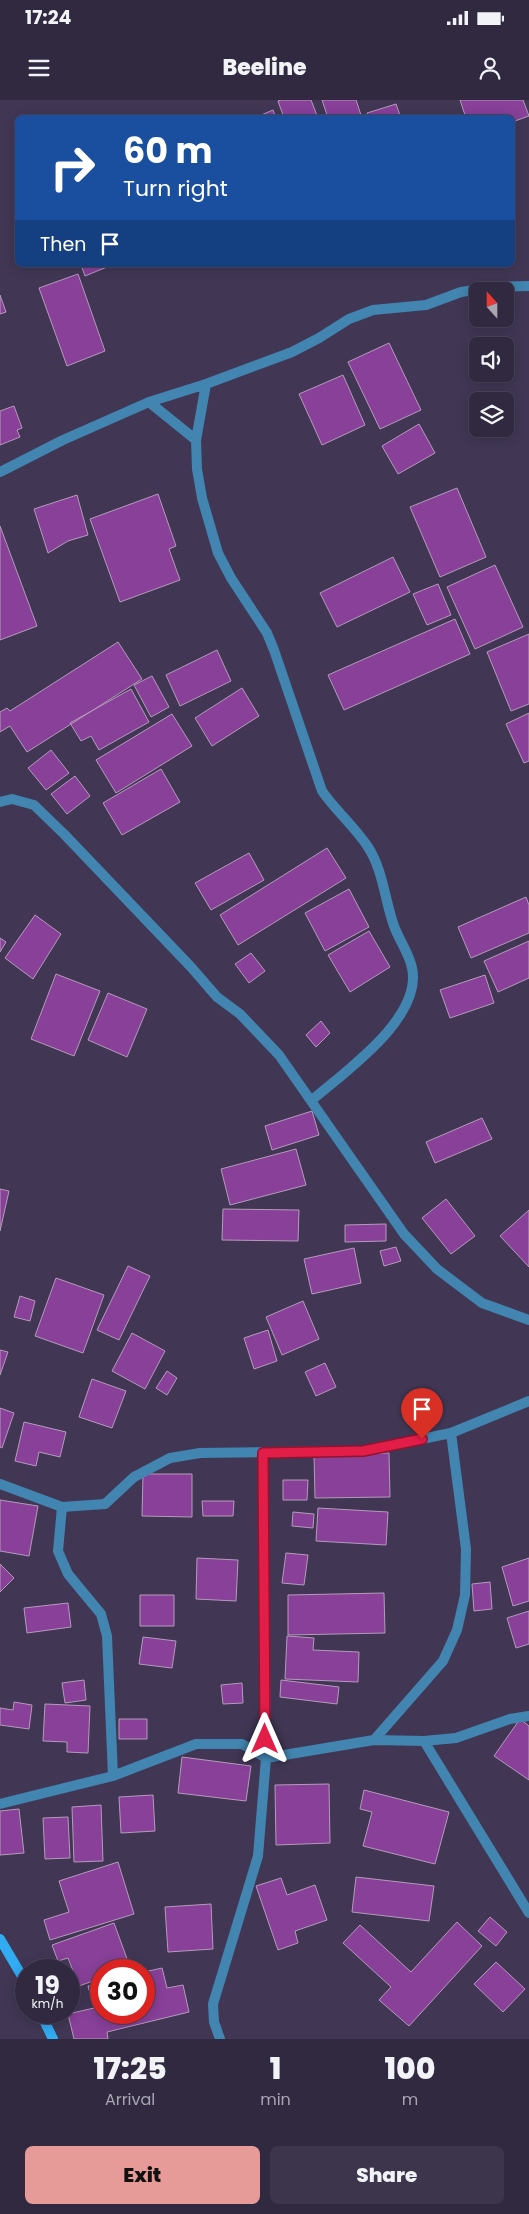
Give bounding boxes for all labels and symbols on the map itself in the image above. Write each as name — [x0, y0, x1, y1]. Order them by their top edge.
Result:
north arrow — [469, 282, 514, 328]
pin — [401, 1388, 443, 1439]
position arrow — [238, 1712, 290, 1764]
speed limit sign: 30 — [90, 1959, 155, 2024]

